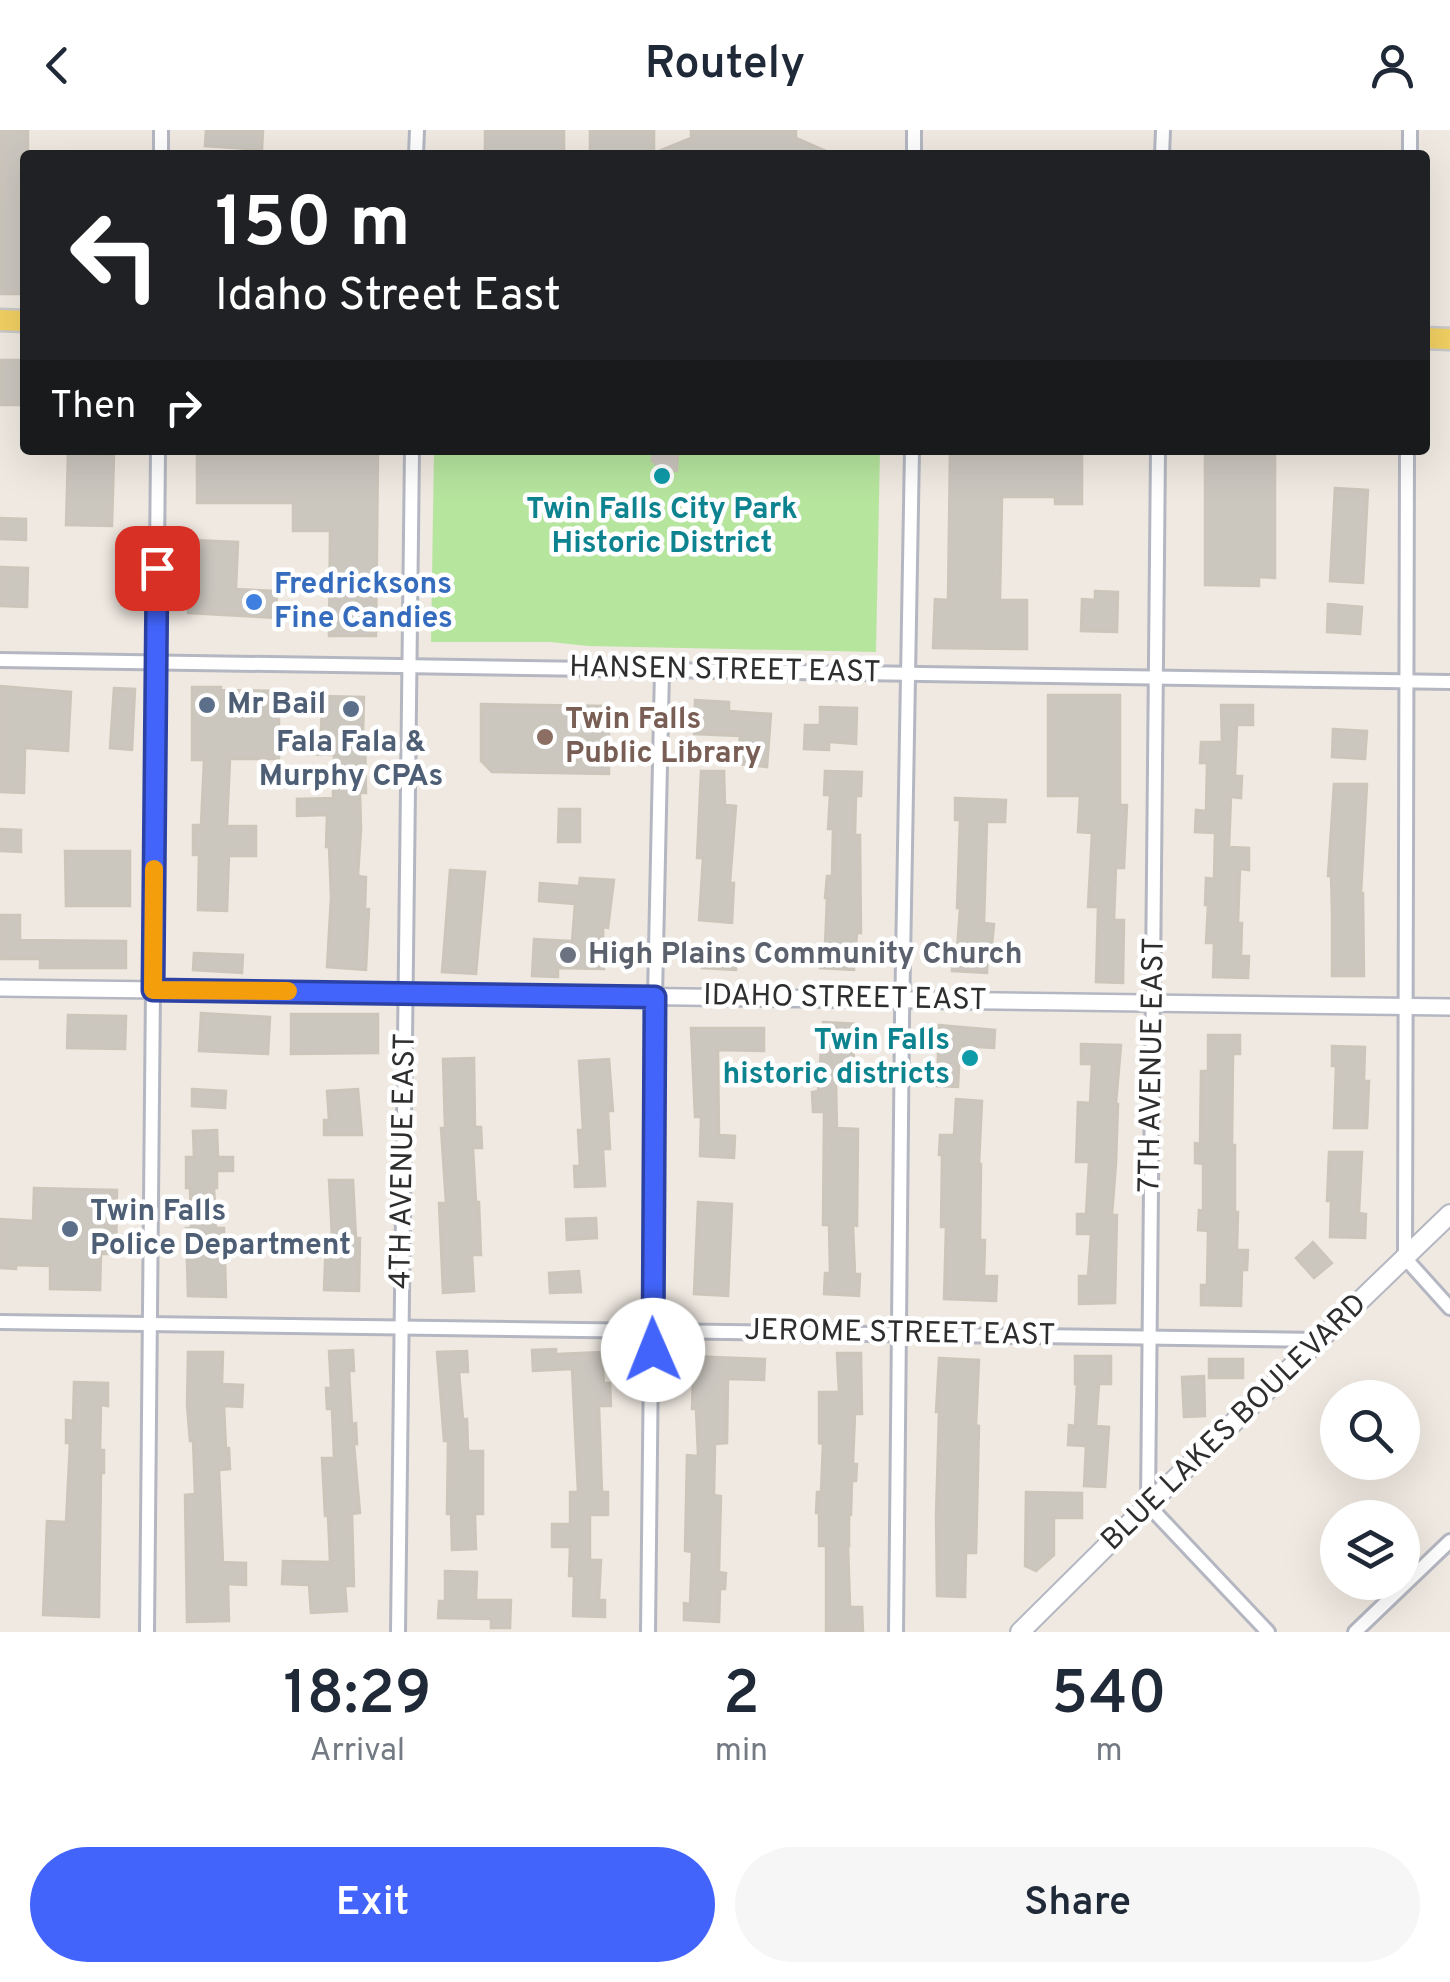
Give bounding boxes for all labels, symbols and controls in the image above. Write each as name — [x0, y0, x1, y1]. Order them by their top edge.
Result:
text: Routely — [645, 37, 805, 94]
icon: back — [30, 38, 85, 93]
icon: person — [1365, 38, 1420, 93]
text: 150 m — [215, 182, 410, 271]
icon: left — [50, 190, 180, 320]
text: Idaho Street East — [215, 269, 561, 326]
icon: right — [156, 380, 211, 435]
text: Then — [50, 383, 136, 432]
marker: Twin Falls City Park Historic District — [651, 465, 673, 487]
place label: Twin Falls City Park Historic District — [526, 492, 798, 563]
pin — [115, 526, 200, 611]
icon: arrive — [130, 541, 185, 596]
place label: Fredricksons Fine Candies — [274, 567, 453, 638]
marker: Fredricksons Fine Candies — [243, 591, 265, 613]
street label: HANSEN STREET EAST — [569, 650, 881, 692]
place label: Mr Bail — [227, 687, 326, 724]
marker: Mr Bail — [196, 694, 218, 716]
marker: Fala Fala & Murphy CPAs — [340, 698, 362, 720]
place label: Twin Falls Public Library — [565, 702, 762, 773]
place label: Fala Fala & Murphy CPAs — [259, 725, 443, 796]
marker: Twin Falls Public Library — [534, 726, 556, 748]
place label: High Plains Community Church — [588, 937, 1023, 974]
street label: 7TH AVENUE EAST — [1132, 937, 1174, 1193]
marker: High Plains Community Church — [557, 944, 579, 966]
street label: IDAHO STREET EAST — [703, 978, 987, 1020]
place label: Twin Falls historic districts — [723, 1023, 950, 1094]
street label: 4TH AVENUE EAST — [383, 1033, 425, 1289]
marker: Twin Falls historic districts — [959, 1047, 981, 1069]
place label: Twin Falls Police Department — [90, 1194, 351, 1265]
marker: Twin Falls Police Department — [59, 1218, 81, 1240]
street label: BLUE LAKES BOULEVARD — [1095, 1286, 1375, 1560]
position arrow — [601, 1298, 705, 1402]
street label: JEROME STREET EAST — [744, 1313, 1056, 1355]
map controls — [1320, 1380, 1420, 1600]
button: search — [1320, 1380, 1420, 1480]
button: layers — [1320, 1500, 1420, 1600]
text: 18:29 — [283, 1659, 432, 1735]
text: 2 — [723, 1659, 760, 1735]
text: 540 — [1051, 1659, 1167, 1735]
text: Arrival — [310, 1732, 405, 1772]
text: min — [715, 1732, 768, 1772]
text: m — [1095, 1732, 1123, 1772]
button: Exit — [30, 1847, 715, 1962]
button: Share — [735, 1847, 1420, 1962]

